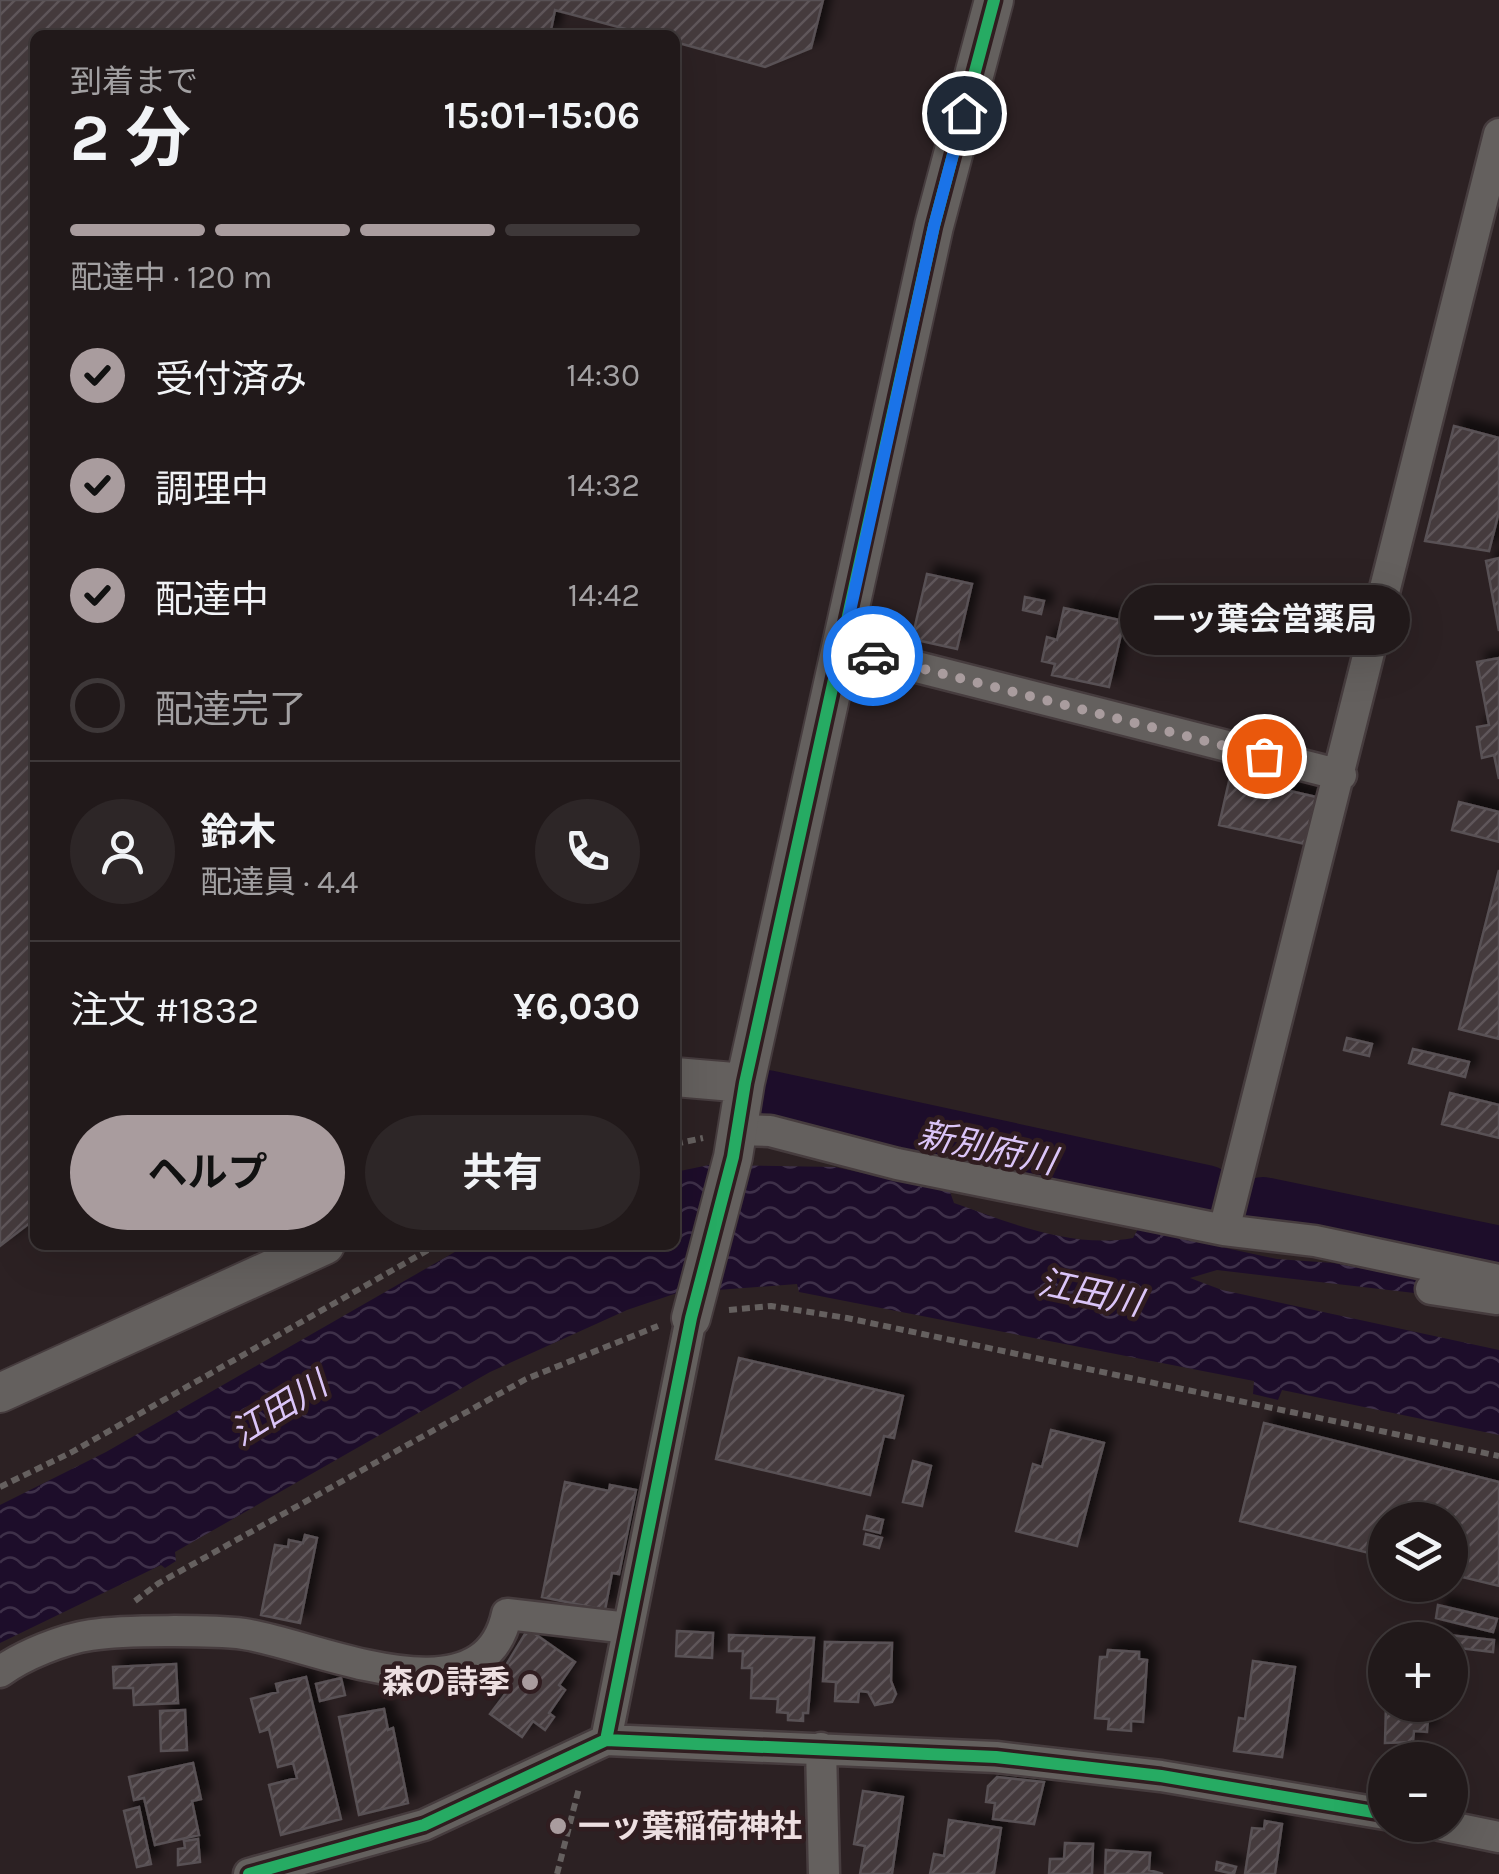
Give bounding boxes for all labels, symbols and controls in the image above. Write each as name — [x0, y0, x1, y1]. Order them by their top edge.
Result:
text: 到着まで — [70, 63, 198, 100]
pin — [922, 71, 1007, 156]
icon: home — [937, 86, 992, 141]
text: 15:01–15:06 — [444, 93, 640, 138]
text: 2 分 — [70, 100, 191, 176]
text: 配達中 · 120 m — [70, 259, 273, 296]
icon: check — [70, 348, 125, 403]
text: 受付済み — [155, 357, 307, 402]
text: 14:30 — [566, 357, 640, 394]
icon: check — [70, 458, 125, 513]
text: 調理中 — [155, 467, 269, 512]
text: 14:32 — [567, 467, 640, 504]
icon: check — [70, 568, 125, 623]
text: 配達中 — [155, 577, 269, 622]
text: 14:42 — [568, 577, 640, 614]
callout: 一ッ葉会営薬局 — [1119, 586, 1409, 656]
text: 一ッ葉会営薬局 — [1153, 601, 1377, 638]
courier — [823, 606, 923, 706]
icon: car — [846, 629, 901, 684]
text: 配達完了 — [155, 687, 307, 732]
pin — [1222, 714, 1307, 799]
icon: bag — [1237, 729, 1292, 784]
button: person — [70, 799, 175, 904]
button: phone — [535, 799, 640, 904]
text: 鈴木 — [200, 810, 276, 855]
text: 配達員 · 4.4 — [200, 864, 358, 901]
text: ¥6,030 — [513, 984, 640, 1029]
text: 注文 #1832 — [70, 988, 259, 1033]
water label: 新別府川 — [914, 1113, 1064, 1183]
button: ヘルプ — [70, 1115, 345, 1230]
button: 共有 — [365, 1115, 640, 1230]
water label: 江田川 — [1034, 1262, 1150, 1325]
water label: 江田川 — [224, 1362, 338, 1454]
map controls — [1368, 1502, 1468, 1842]
button: layers — [1368, 1502, 1468, 1602]
button: + — [1368, 1622, 1468, 1722]
place label: 森の詩季 — [382, 1664, 510, 1701]
marker: 森の詩季 — [519, 1671, 541, 1693]
button: − — [1368, 1742, 1468, 1842]
place label: 一ッ葉稲荷神社 — [578, 1808, 802, 1845]
marker: 一ッ葉稲荷神社 — [547, 1815, 569, 1837]

